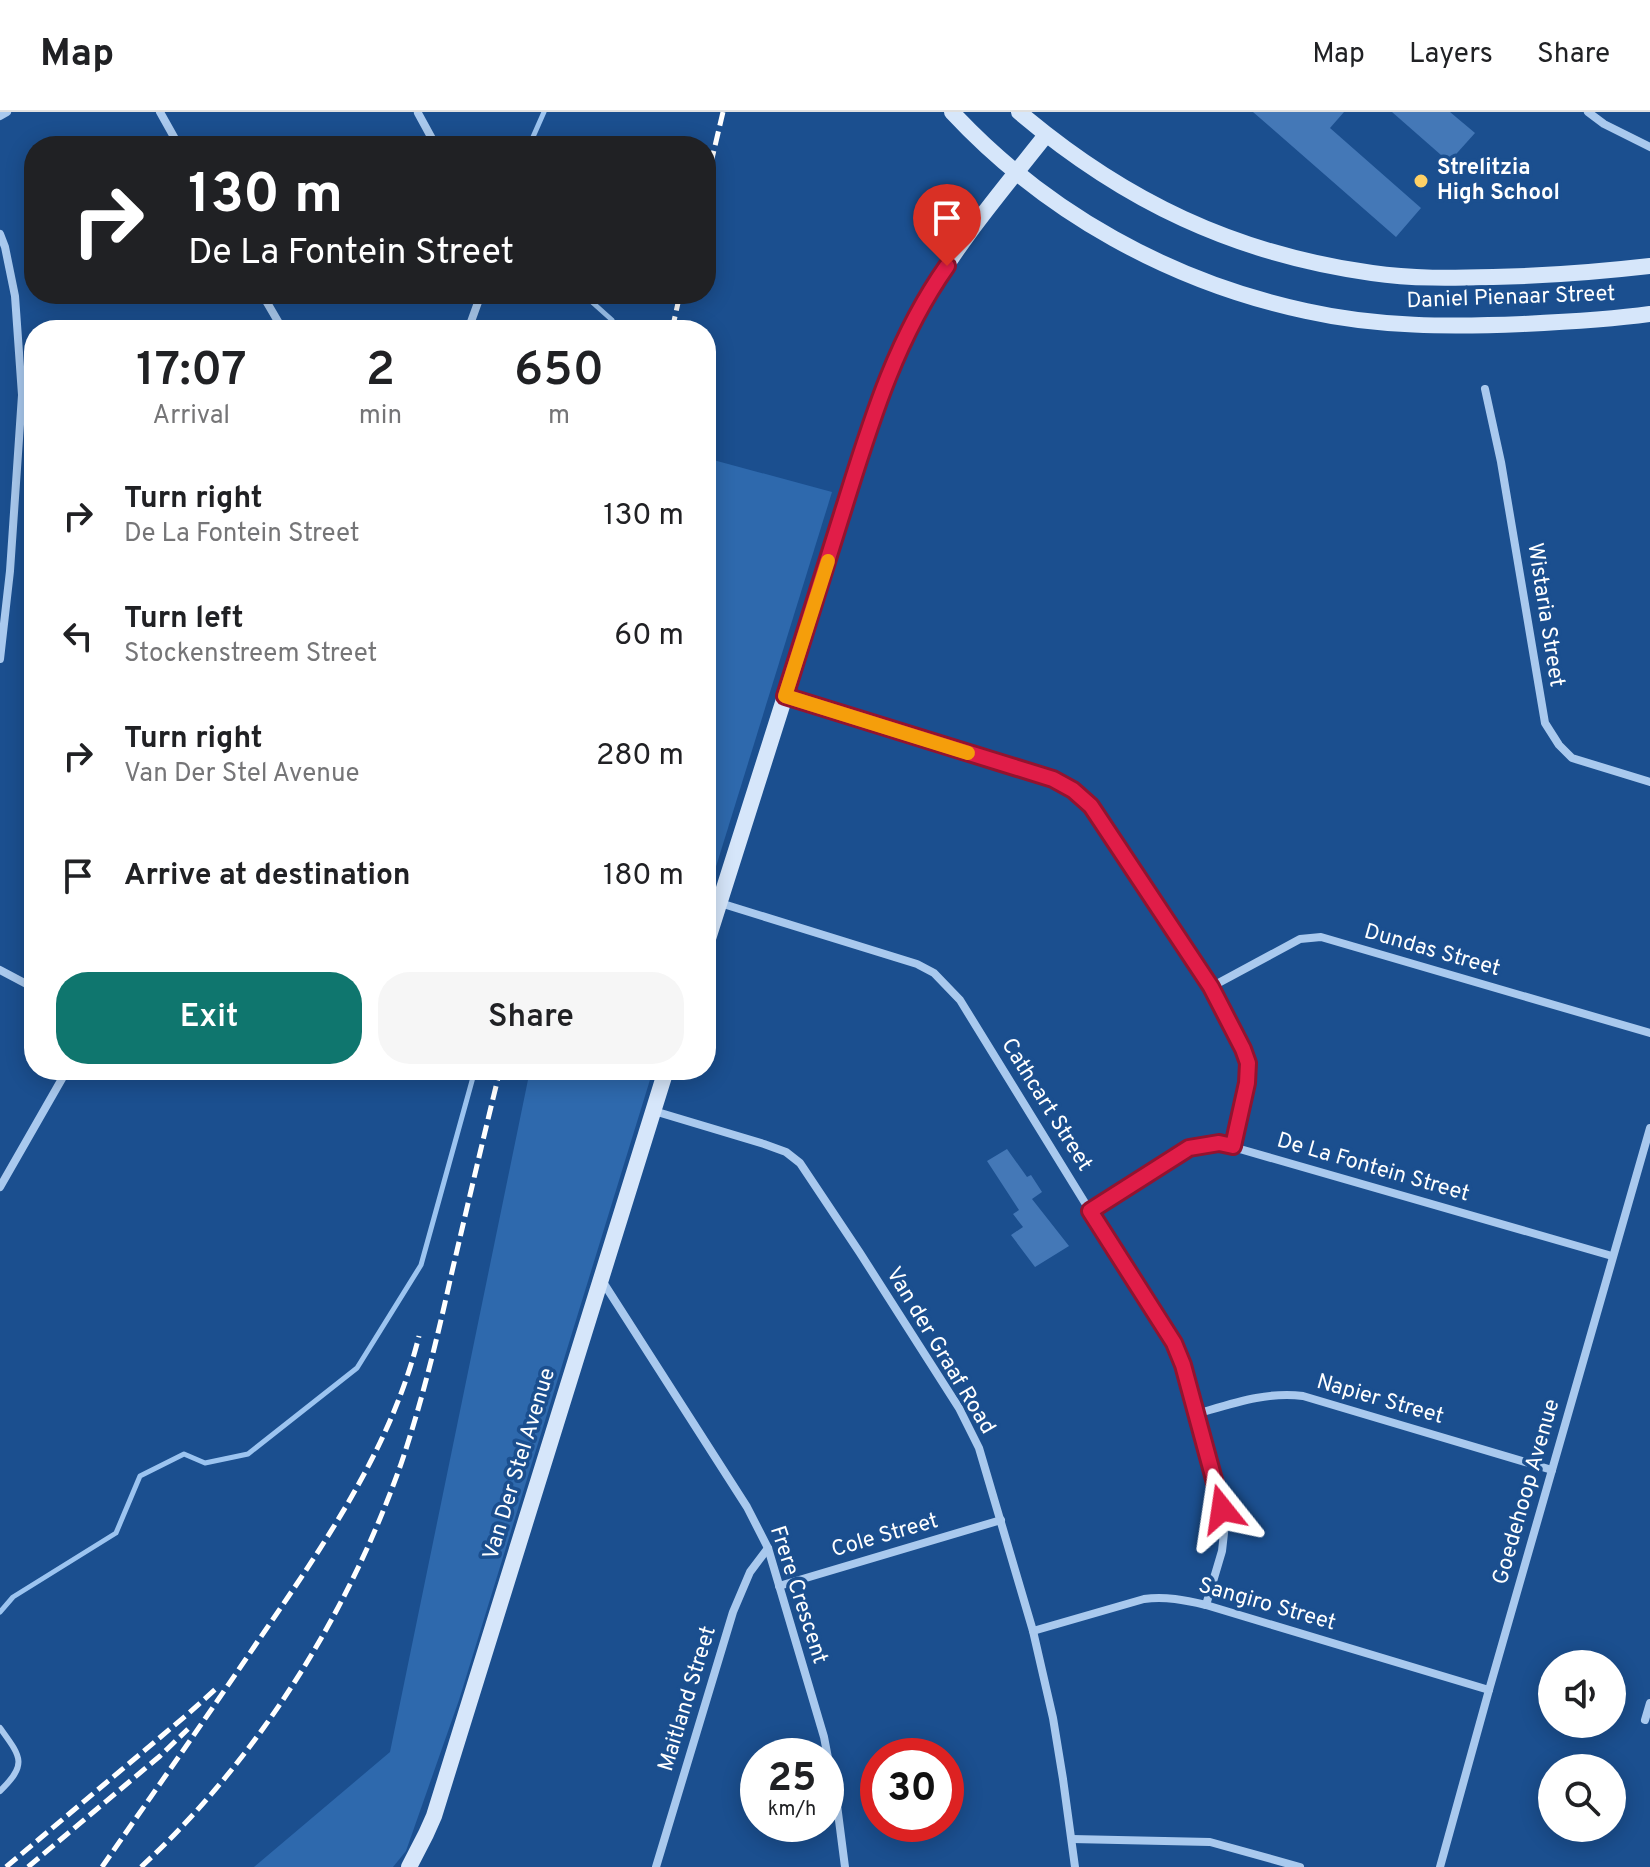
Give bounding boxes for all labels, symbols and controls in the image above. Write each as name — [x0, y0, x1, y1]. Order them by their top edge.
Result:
text: Map — [40, 31, 114, 80]
text: Map — [1312, 37, 1365, 73]
text: Layers — [1409, 37, 1493, 73]
text: Share — [1537, 37, 1610, 73]
place label: Strelitzia High School — [1437, 155, 1560, 207]
text: 130 m — [188, 162, 343, 232]
icon: right — [56, 168, 160, 272]
marker: Strelitzia High School — [1412, 172, 1430, 190]
pin — [913, 184, 981, 266]
icon: arrive — [925, 196, 969, 240]
text: De La Fontein Street — [188, 231, 514, 277]
street label: Daniel Pienaar Street — [1406, 281, 1616, 315]
text: 17:07 — [136, 342, 247, 402]
text: 2 — [366, 342, 395, 402]
text: 650 — [514, 342, 604, 402]
text: Arrival — [153, 400, 230, 433]
text: min — [359, 400, 402, 433]
text: m — [548, 400, 570, 433]
text: Turn right — [124, 481, 262, 518]
icon: right — [56, 494, 100, 538]
text: 130 m — [603, 498, 684, 535]
text: De La Fontein Street — [124, 518, 360, 551]
street label: Wistaria Street — [1520, 541, 1570, 689]
text: Turn left — [124, 601, 244, 638]
icon: left — [56, 614, 100, 658]
text: 60 m — [614, 618, 684, 655]
text: Stockenstreem Street — [124, 638, 377, 671]
text: Turn right — [124, 721, 262, 758]
icon: right — [56, 734, 100, 778]
text: 280 m — [596, 738, 684, 775]
text: Van Der Stel Avenue — [124, 758, 360, 791]
icon: arrive — [56, 854, 100, 898]
text: Arrive at destination — [124, 858, 410, 895]
text: 180 m — [603, 858, 684, 895]
street label: Dundas Street — [1361, 919, 1503, 983]
button: Exit — [56, 972, 362, 1064]
button: Share — [378, 972, 684, 1064]
street label: Cathcart Street — [994, 1034, 1098, 1176]
street label: De La Fontein Street — [1273, 1128, 1473, 1208]
street label: Van der Graaf Road — [879, 1262, 1001, 1440]
street label: Van Der Stel Avenue — [478, 1365, 562, 1563]
street label: Napier Street — [1313, 1369, 1447, 1431]
street label: Goedehoop Avenue — [1488, 1396, 1566, 1588]
position arrow — [1180, 1467, 1264, 1551]
street label: Cole Street — [828, 1508, 942, 1564]
street label: Frere Crescent — [763, 1523, 833, 1667]
street label: Sangiro Street — [1195, 1572, 1339, 1638]
street label: Maitland Street — [653, 1623, 723, 1775]
map controls — [1538, 1650, 1626, 1842]
button: sound — [1538, 1650, 1626, 1738]
speed limit sign: 30 — [860, 1738, 964, 1842]
button: search — [1538, 1754, 1626, 1842]
text: 25 — [768, 1755, 816, 1805]
text: km/h — [768, 1797, 816, 1823]

